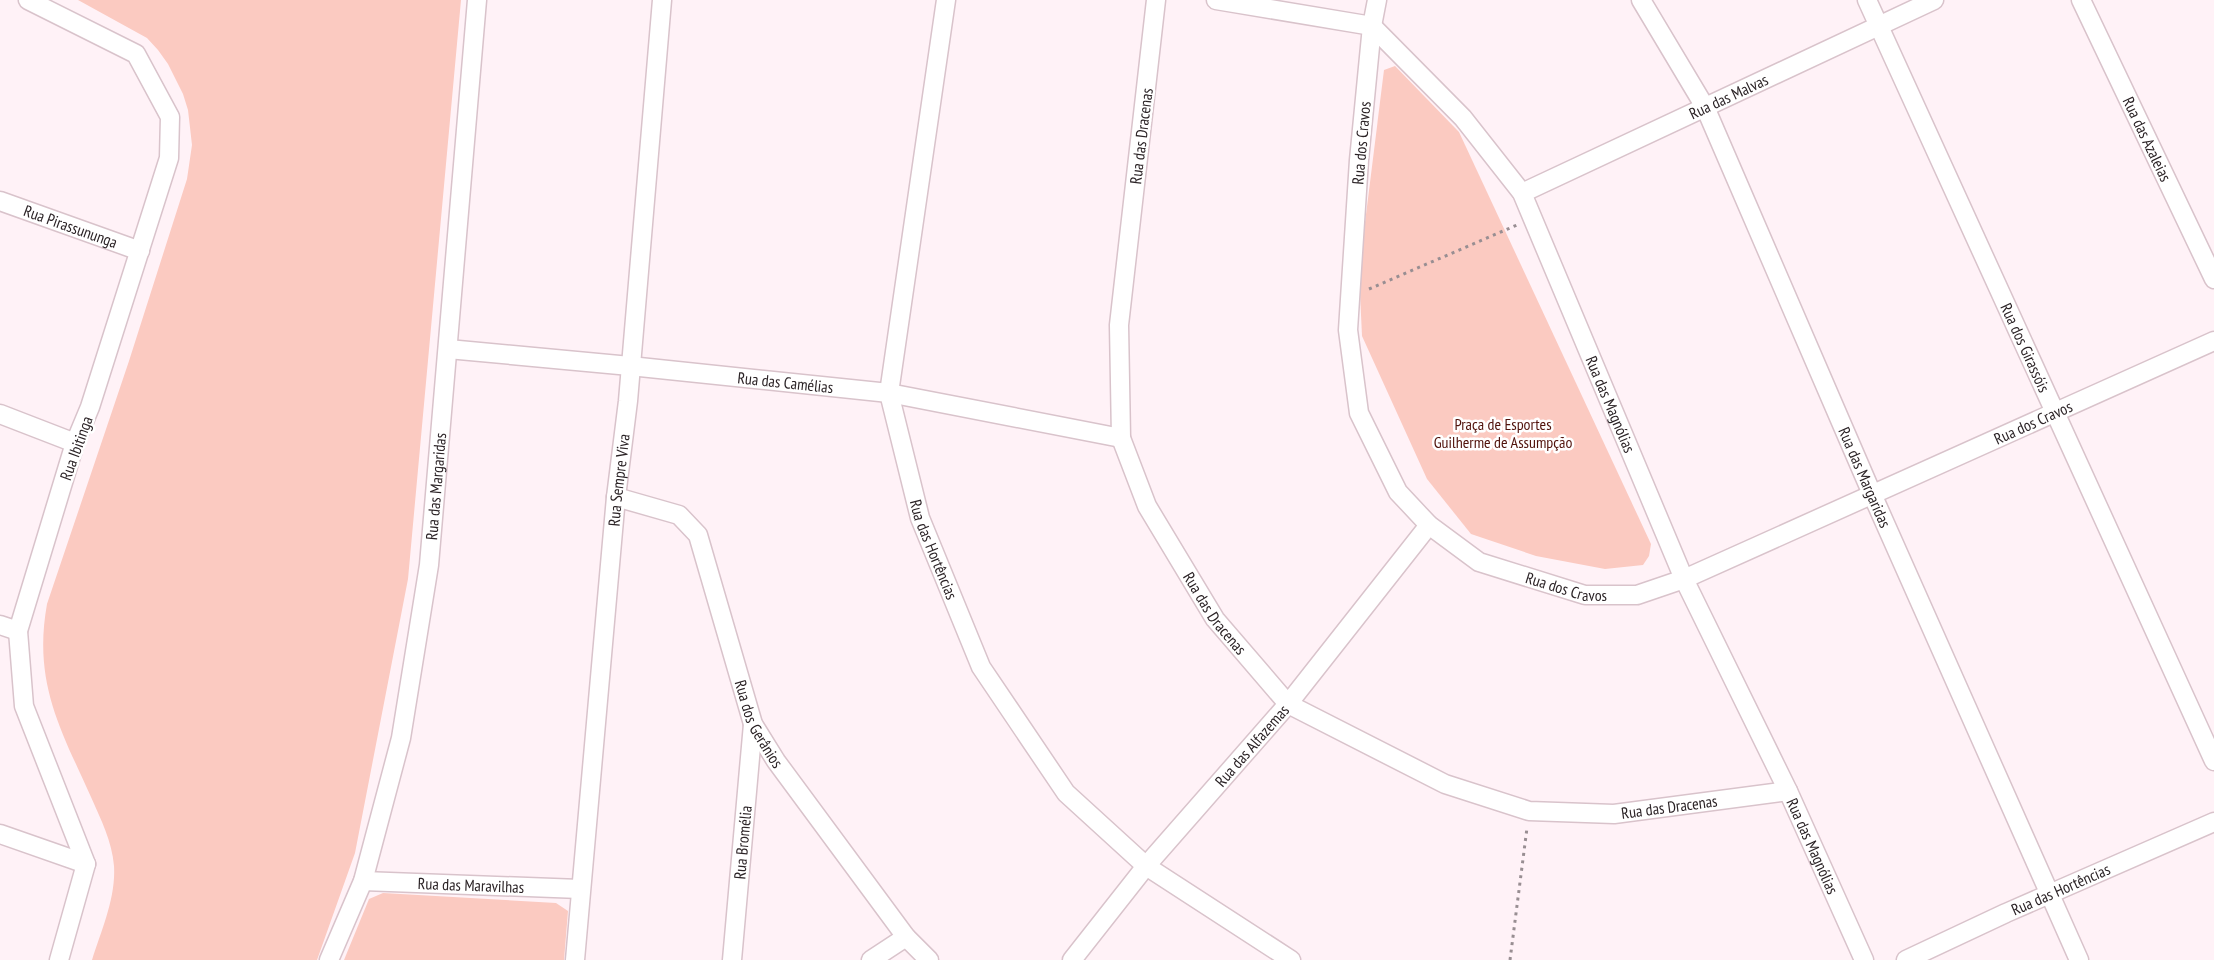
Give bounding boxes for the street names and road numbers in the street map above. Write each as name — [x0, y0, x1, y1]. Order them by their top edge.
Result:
street label: Rua das Malvas — [1686, 69, 1771, 123]
street label: Rua das Dracenas — [1125, 87, 1157, 185]
street label: Rua das Azaleias — [2119, 93, 2176, 185]
street label: Rua dos Cravos — [1347, 101, 1375, 185]
street label: Rua Pirassununga — [21, 200, 120, 252]
street label: Rua dos Girassóis — [1996, 300, 2054, 395]
street label: Rua das Magnólias — [1581, 353, 1640, 456]
street label: Rua das Camélias — [736, 367, 834, 397]
street label: Rua dos Cravos — [1991, 396, 2075, 449]
street label: Rua Ibitinga — [55, 413, 97, 483]
street label: Rua das Margaridas — [1834, 424, 1896, 531]
street label: Rua das Margaridas — [421, 432, 450, 541]
street label: Rua Sempre Viva — [603, 433, 634, 527]
street label: Rua das Hortências — [906, 497, 962, 602]
street label: Rua dos Cravos — [1523, 567, 1607, 605]
street label: Rua das Dracenas — [1179, 568, 1251, 659]
street label: Rua dos Gerânios — [731, 677, 788, 772]
street label: Rua das Alfazemas — [1210, 700, 1293, 791]
street label: Rua das Dracenas — [1620, 790, 1718, 823]
street label: Rua das Magnólias — [1782, 795, 1843, 897]
street label: Rua Bromélia — [729, 805, 756, 880]
street label: Rua das Hortências — [2008, 859, 2113, 920]
street label: Rua das Maravilhas — [417, 873, 524, 897]

